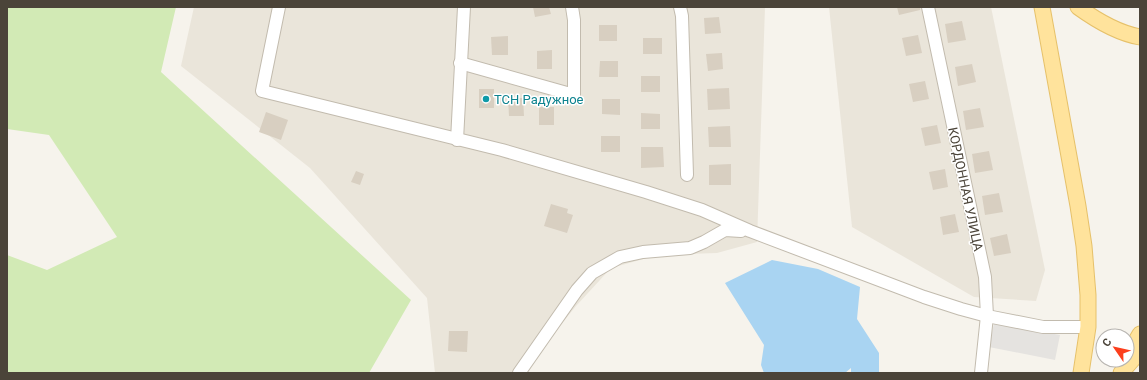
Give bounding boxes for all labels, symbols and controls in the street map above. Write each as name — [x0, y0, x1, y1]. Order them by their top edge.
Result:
place label: ТСН Радужное — [494, 92, 584, 107]
marker: ТСН Радужное — [481, 94, 491, 104]
street label: КОРДОННАЯ УЛИЦА — [945, 126, 986, 253]
north arrow — [1095, 328, 1135, 368]
text: С — [1100, 336, 1115, 349]

